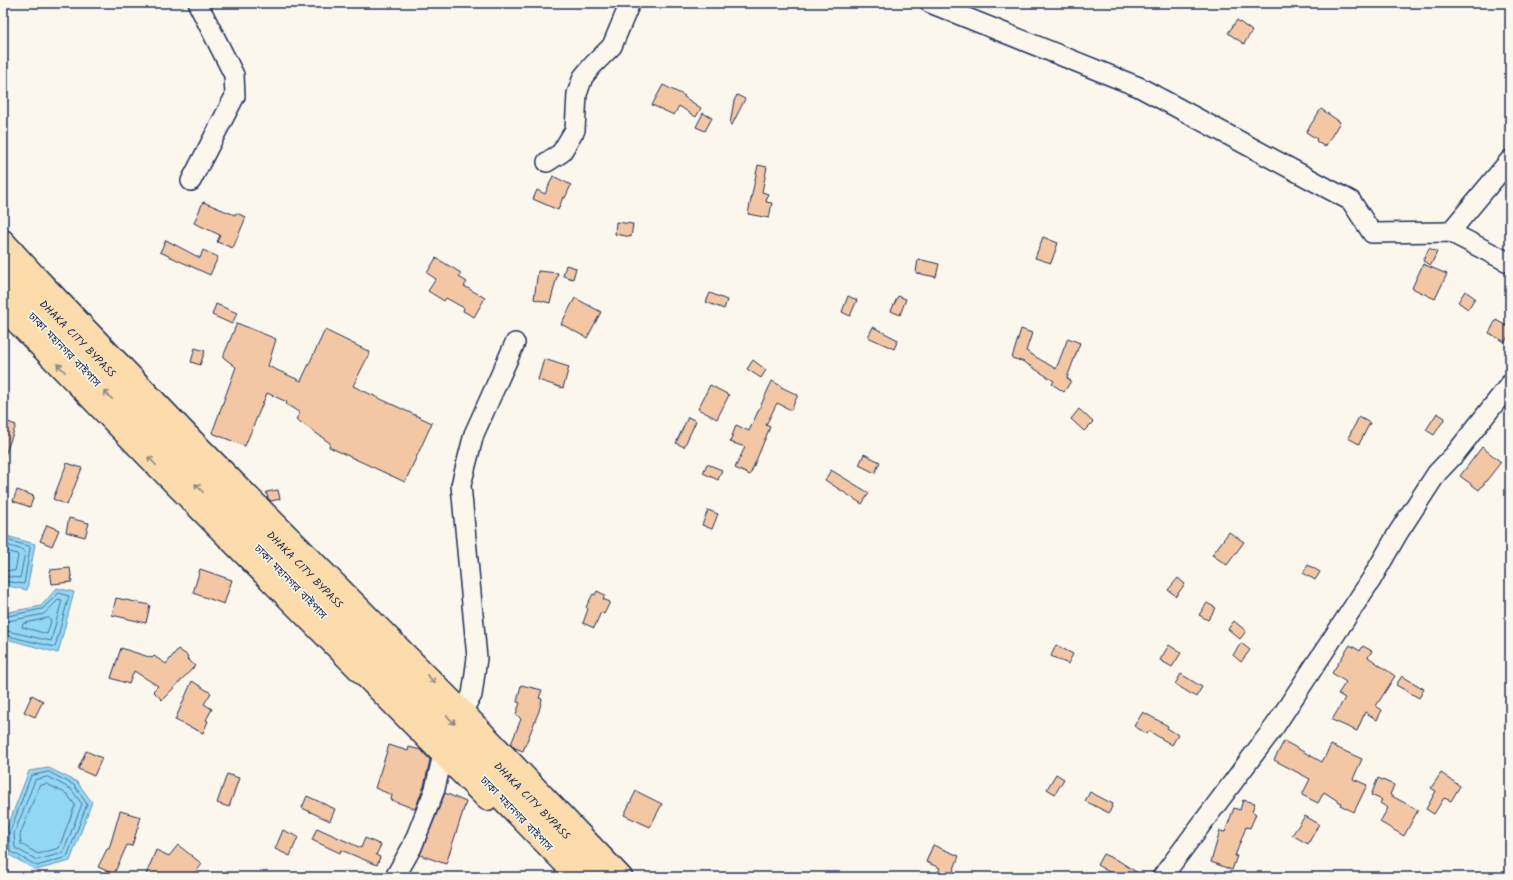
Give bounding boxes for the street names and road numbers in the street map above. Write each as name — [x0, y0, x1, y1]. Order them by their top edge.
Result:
street label: DHAKA CITY BYPASS — [35, 296, 120, 382]
street label: ঢাকা মহানগর বাইপাস — [23, 308, 105, 392]
street label: DHAKA CITY BYPASS — [262, 527, 347, 613]
street label: ঢাকা মহানগর বাইপাস — [249, 540, 331, 624]
street label: DHAKA CITY BYPASS — [489, 758, 574, 844]
street label: ঢাকা মহানগর বাইপাস — [475, 772, 557, 856]

